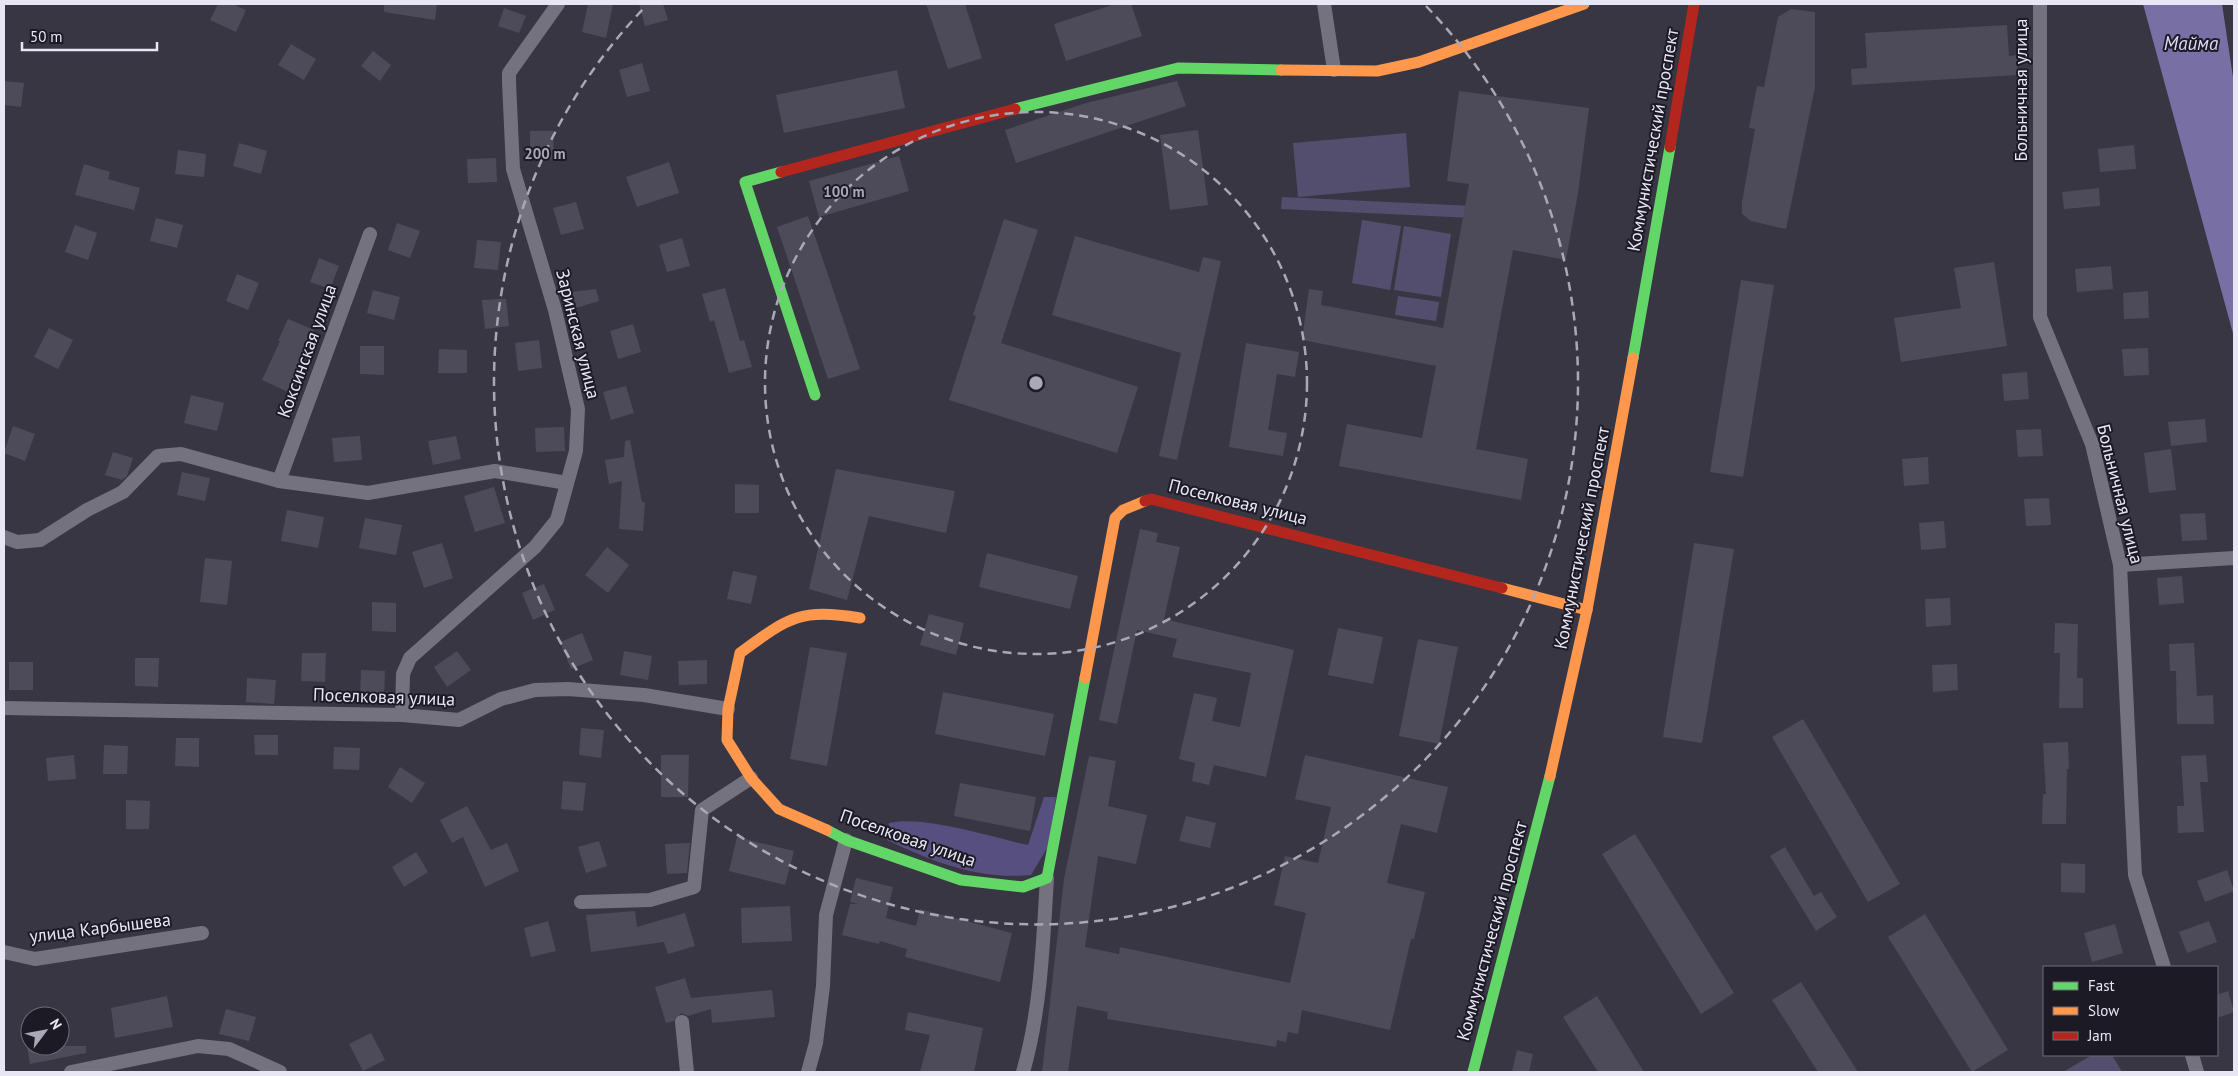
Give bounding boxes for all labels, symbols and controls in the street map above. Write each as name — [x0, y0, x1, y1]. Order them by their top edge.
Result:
street label: Больничная улица — [2009, 18, 2032, 162]
scale bar — [22, 20, 158, 52]
street label: Коммунистический проспект — [1622, 26, 1684, 253]
text: 50 m — [30, 27, 63, 46]
water label: Майма — [2164, 31, 2219, 55]
text: 200 m — [524, 144, 566, 163]
text: 100 m — [823, 182, 865, 201]
street label: Заринская улица — [551, 267, 606, 401]
street label: Коксинская улица — [272, 281, 341, 421]
centre of rings — [1027, 374, 1045, 392]
street label: Больничная улица — [2092, 422, 2149, 566]
street label: Коммунистический проспект — [1549, 424, 1615, 651]
street label: Поселковая улица — [1166, 473, 1310, 530]
street label: Поселковая улица — [313, 683, 455, 710]
street label: Поселковая улица — [837, 804, 979, 872]
street label: Коммунистический проспект — [1451, 818, 1532, 1043]
street label: улица Карбышева — [28, 907, 172, 948]
legend — [2043, 966, 2218, 1056]
text: Fast — [2088, 976, 2115, 995]
text: Slow — [2088, 1001, 2119, 1020]
north arrow — [20, 1006, 70, 1056]
text: N — [46, 1015, 66, 1033]
text: Jam — [2087, 1026, 2112, 1045]

